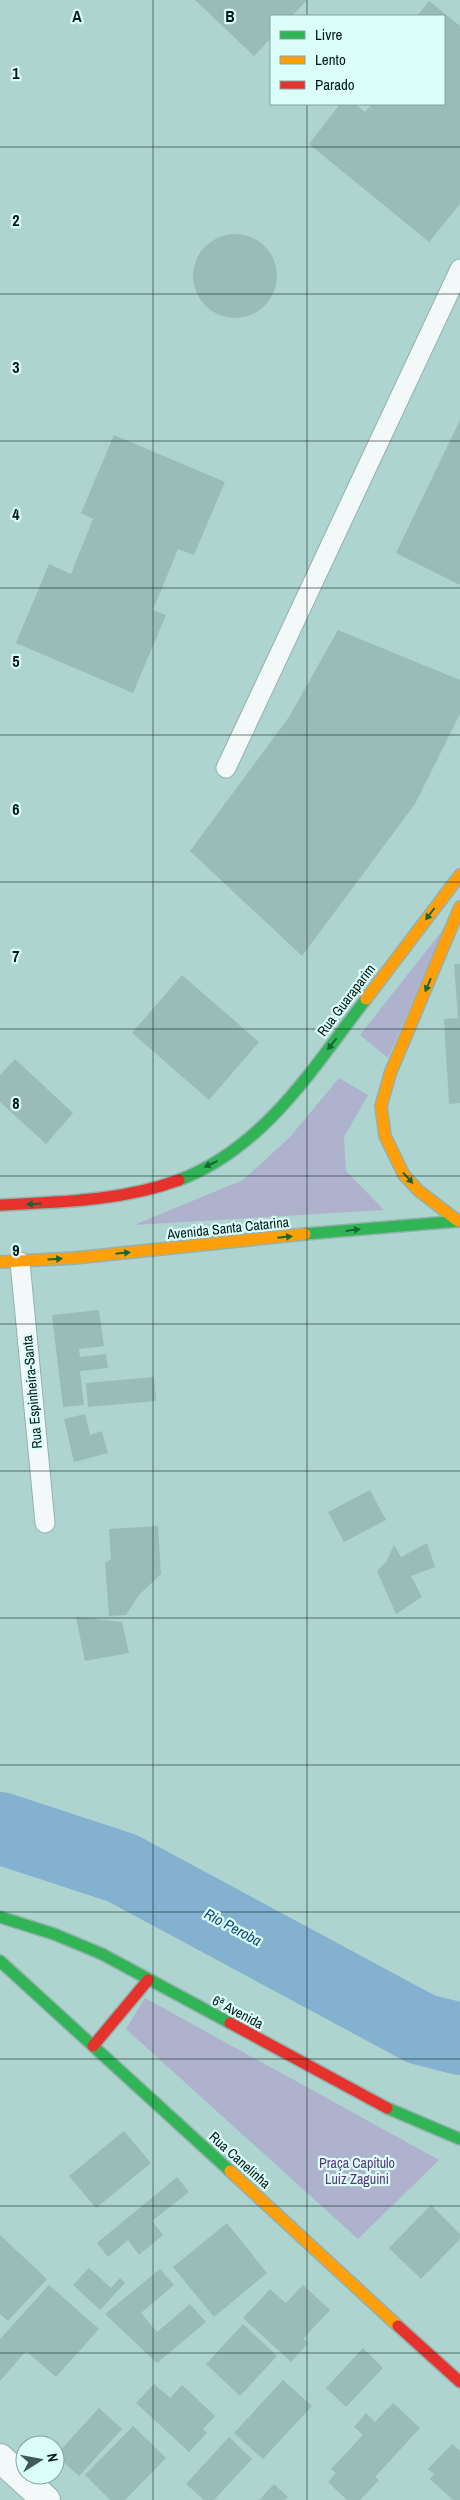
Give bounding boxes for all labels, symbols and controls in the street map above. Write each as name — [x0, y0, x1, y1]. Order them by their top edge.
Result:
text: A — [72, 5, 82, 27]
text: B — [225, 5, 235, 27]
legend — [270, 15, 445, 105]
text: Livre — [315, 24, 343, 45]
text: Lento — [315, 49, 346, 70]
text: 1 — [12, 62, 20, 84]
text: Parado — [315, 74, 355, 95]
text: 2 — [12, 209, 20, 231]
text: 3 — [12, 356, 20, 378]
text: 4 — [12, 503, 20, 525]
text: 5 — [12, 650, 20, 672]
text: 6 — [12, 798, 20, 820]
one-way arrow — [425, 907, 436, 920]
text: 7 — [12, 945, 20, 967]
street label: Rua Guaraparim — [313, 960, 379, 1040]
one-way arrow — [423, 978, 431, 992]
one-way arrow — [327, 1037, 337, 1050]
text: 8 — [12, 1092, 20, 1114]
one-way arrow — [204, 1161, 218, 1169]
one-way arrow — [402, 1172, 414, 1184]
one-way arrow — [26, 1200, 42, 1208]
street label: Avenida Santa Catarina — [165, 1213, 290, 1243]
one-way arrow — [345, 1226, 361, 1234]
one-way arrow — [277, 1233, 293, 1241]
text: 9 — [12, 1239, 20, 1261]
one-way arrow — [116, 1249, 132, 1257]
one-way arrow — [47, 1255, 63, 1263]
street label: Rua Espinheira-Santa — [18, 1334, 46, 1449]
water label: Rio Peroba — [201, 1903, 266, 1951]
street label: 6ª Avenida — [209, 1991, 267, 2033]
street label: Rua Canelinha — [206, 2128, 275, 2193]
park label: Praça Capítulo Luiz Zaguini — [319, 2154, 395, 2188]
north arrow — [15, 2435, 65, 2485]
text: N — [43, 2452, 62, 2463]

